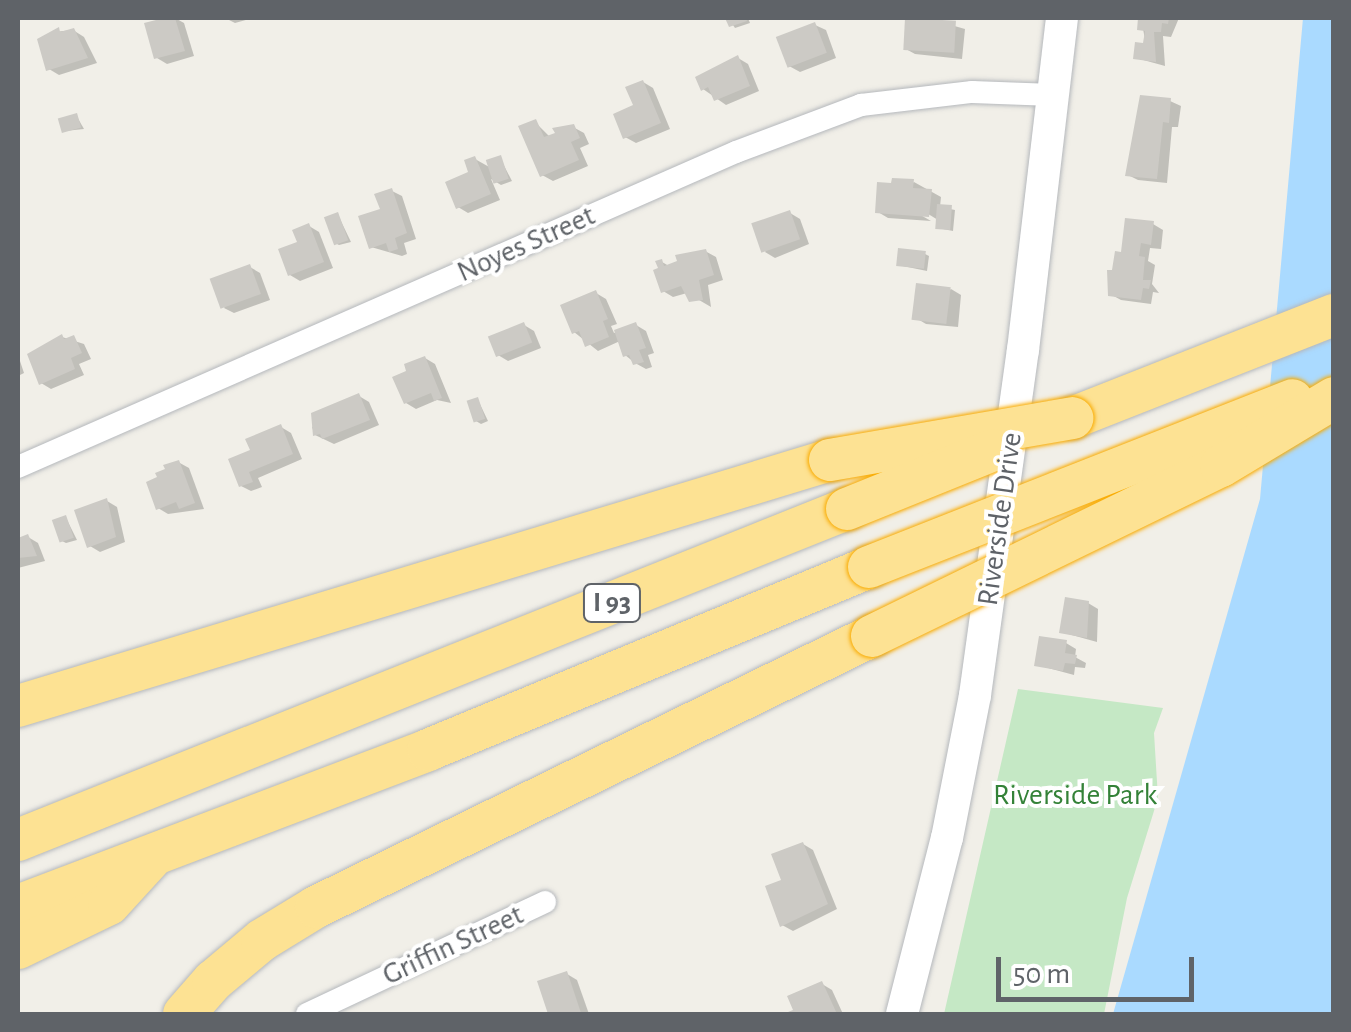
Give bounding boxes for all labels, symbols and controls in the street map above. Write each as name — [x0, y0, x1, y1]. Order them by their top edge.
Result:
street label: Noyes Street — [451, 198, 601, 290]
street label: Riverside Drive — [970, 430, 1030, 608]
road number: I 93 — [582, 580, 642, 626]
park label: Riverside Park — [993, 777, 1157, 813]
street label: Griffin Street — [377, 897, 529, 993]
scale bar — [1001, 937, 1198, 999]
text: 50 m — [1013, 959, 1070, 989]

